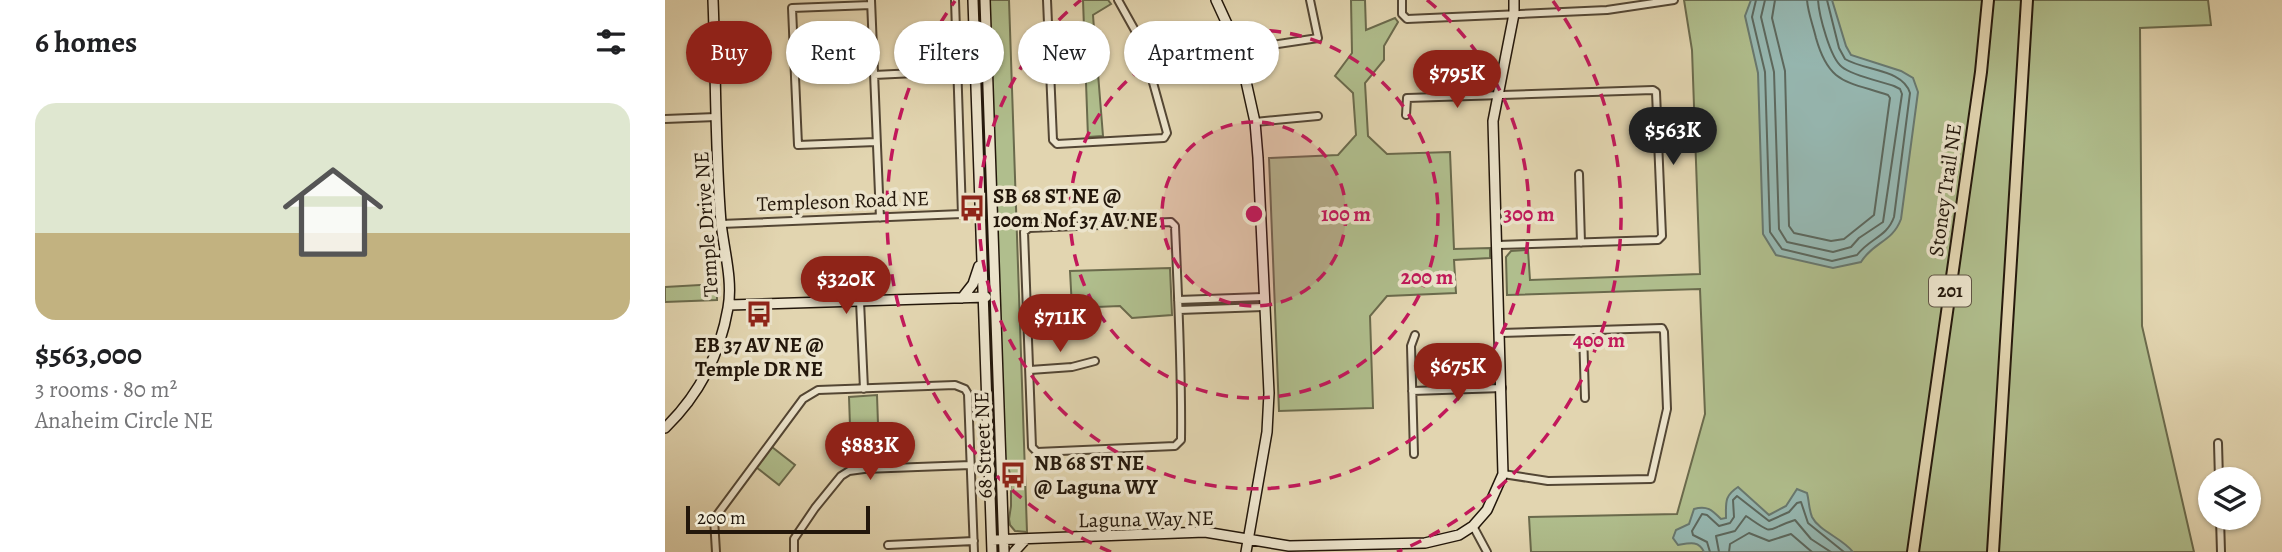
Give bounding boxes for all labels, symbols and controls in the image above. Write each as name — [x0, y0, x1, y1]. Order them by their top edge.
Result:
chip: Buy — [686, 21, 772, 84]
chip: Rent — [786, 21, 880, 84]
chip: Filters — [894, 21, 1004, 84]
chip: New — [1018, 21, 1110, 84]
chip: Apartment — [1124, 21, 1279, 84]
text: 6 homes — [35, 22, 137, 62]
icon: filters — [592, 23, 630, 61]
pin: $795K — [1408, 50, 1506, 110]
text: $795K — [1429, 57, 1485, 88]
pin: $563K — [1624, 108, 1722, 167]
text: $563K — [1645, 114, 1701, 145]
street label: Stoney Trail NE — [1922, 122, 1968, 258]
icon: home — [270, 149, 396, 275]
street label: Temple Drive NE — [687, 150, 725, 298]
place label: SB 68 ST NE @ 100m Nof 37 AV NE — [993, 182, 1158, 234]
street label: Templeson Road NE — [756, 184, 930, 218]
bus stop icon: SB 68 ST NE @ 100m Nof 37 AV NE — [957, 193, 987, 223]
text: 100 m — [1321, 200, 1371, 228]
text: 300 m — [1503, 200, 1555, 228]
centre of rings — [1242, 202, 1266, 226]
pin: $320K — [797, 256, 895, 316]
text: $320K — [817, 263, 875, 294]
text: 200 m — [1401, 263, 1454, 291]
road number: 201 — [1929, 276, 1971, 306]
pin: $711K — [1011, 294, 1109, 354]
bus stop icon: EB 37 AV NE @ Temple DR NE — [744, 299, 774, 329]
text: $711K — [1034, 301, 1086, 332]
text: 400 m — [1573, 326, 1626, 354]
place label: EB 37 AV NE @ Temple DR NE — [694, 331, 824, 383]
text: $563,000 — [35, 334, 142, 374]
pin: $675K — [1409, 344, 1507, 403]
text: $675K — [1430, 350, 1486, 381]
text: 3 rooms · 80 m² — [35, 374, 177, 405]
street label: 68 Street NE — [967, 391, 999, 499]
text: Anaheim Circle NE — [35, 405, 213, 436]
pin: $883K — [821, 422, 919, 482]
text: $883K — [841, 429, 899, 460]
place label: NB 68 ST NE @ Laguna WY — [1034, 449, 1158, 501]
bus stop icon: NB 68 ST NE @ Laguna WY — [998, 460, 1028, 490]
map controls — [2198, 467, 2261, 530]
button: layers — [2198, 467, 2261, 530]
scale bar — [686, 503, 870, 535]
street label: Laguna Way NE — [1078, 504, 1214, 534]
text: 200 m — [697, 505, 746, 531]

